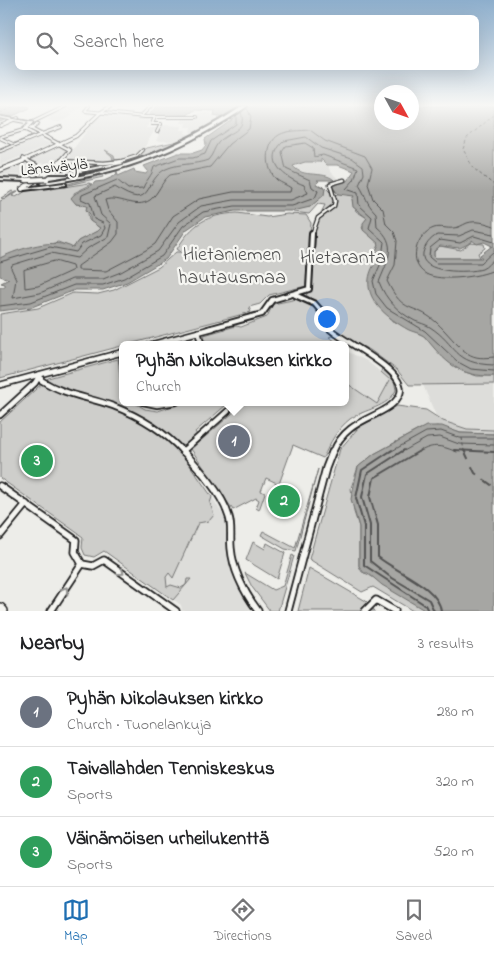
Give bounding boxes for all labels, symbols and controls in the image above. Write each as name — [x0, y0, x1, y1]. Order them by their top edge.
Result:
search box — [15, 15, 479, 70]
icon: search — [33, 29, 61, 57]
text: Search here — [73, 29, 164, 56]
north arrow — [374, 85, 419, 130]
street label: Länsiväylä — [20, 153, 89, 183]
park label: Hietaniemen hautausmaa — [178, 241, 286, 293]
park label: Hietaranta — [300, 244, 386, 273]
your location — [314, 306, 340, 332]
popup — [119, 341, 349, 406]
text: Pyhän Nikolauksen kirkko — [136, 348, 332, 375]
text: Church — [136, 375, 181, 399]
pin: 1 — [218, 422, 250, 460]
pin: 3 — [21, 442, 53, 480]
pin: 2 — [268, 482, 300, 520]
one-way arrow — [115, 566, 125, 575]
one-way arrow — [59, 586, 68, 595]
text: Nearby — [20, 629, 84, 659]
text: 3 results — [418, 632, 474, 656]
text: Pyhän Nikolauksen kirkko — [67, 686, 263, 713]
text: 1 — [33, 700, 39, 724]
text: 280 m — [437, 700, 474, 724]
text: Church · Tuonelankuja — [67, 713, 211, 737]
text: Taivallahden Tenniskeskus — [67, 756, 275, 783]
text: 2 — [32, 770, 40, 794]
text: 320 m — [436, 770, 474, 794]
text: Sports — [67, 783, 113, 807]
text: Väinämöisen urheilukenttä — [67, 826, 269, 853]
text: 3 — [33, 840, 39, 864]
text: 520 m — [434, 840, 474, 864]
text: Sports — [67, 853, 113, 877]
tab: Map — [62, 896, 90, 947]
tab: Directions — [214, 896, 272, 947]
tab: Saved — [396, 896, 432, 947]

